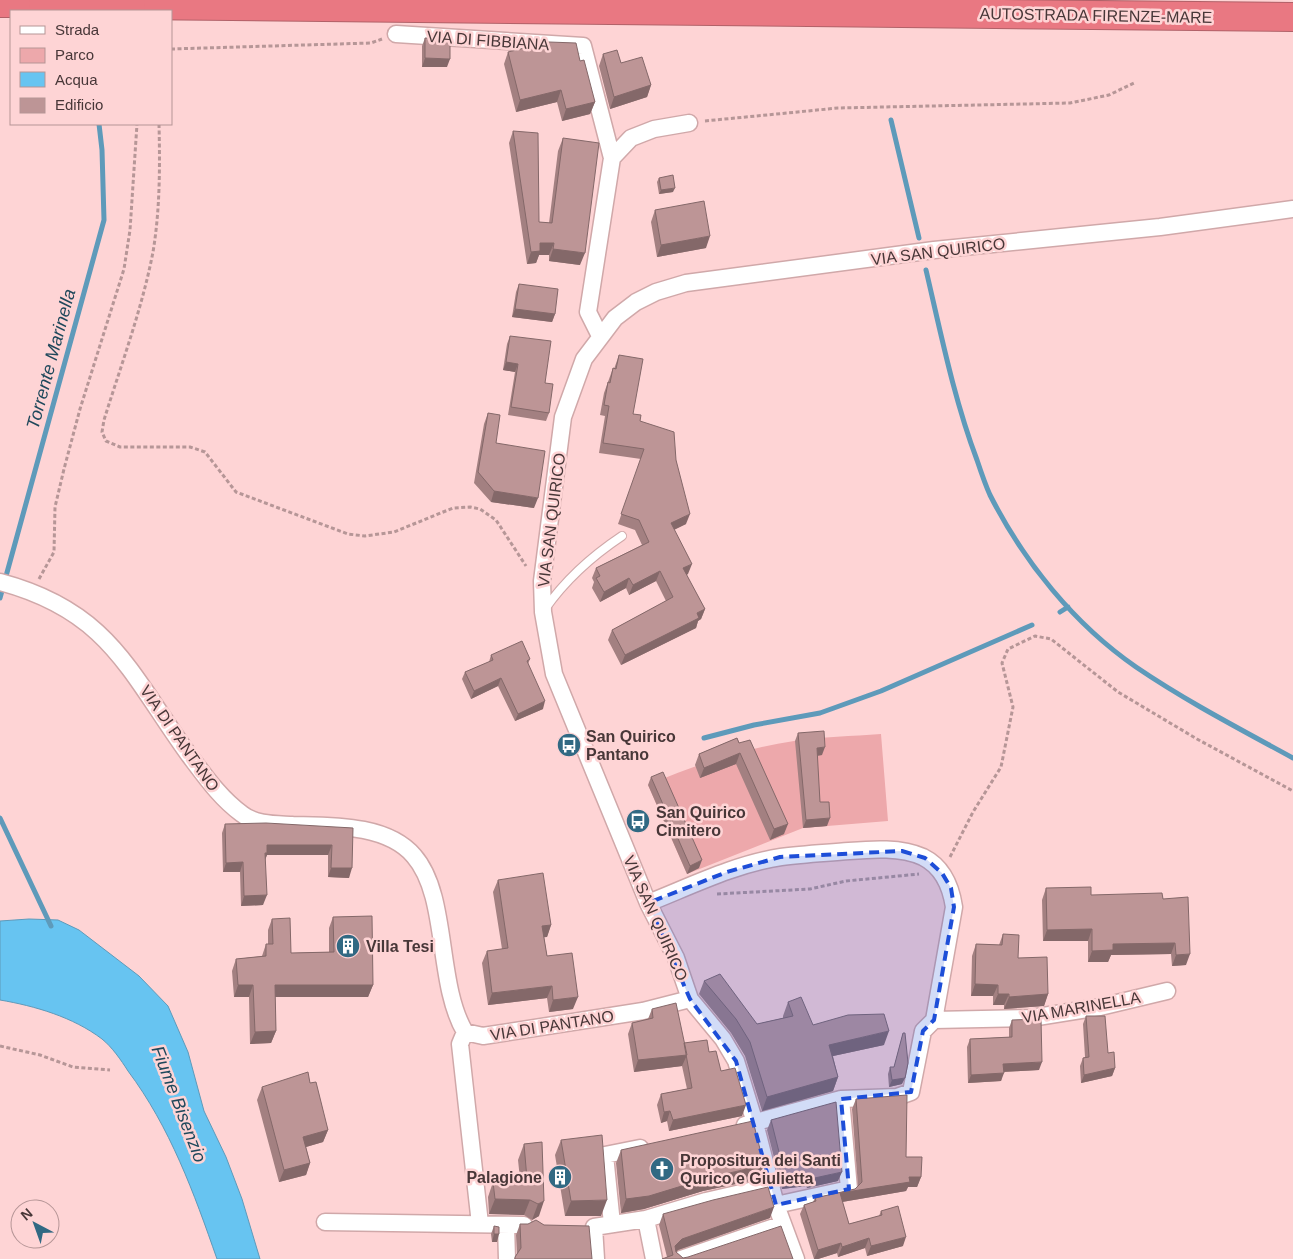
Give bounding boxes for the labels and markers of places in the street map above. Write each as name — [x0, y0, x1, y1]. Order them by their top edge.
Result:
place label: San Quirico Pantano — [586, 728, 676, 763]
bus stop icon: San Quirico Pantano — [556, 732, 582, 758]
place label: San Quirico Cimitero — [656, 804, 746, 839]
bus stop icon: San Quirico Cimitero — [625, 808, 651, 834]
building icon: Villa Tesi — [335, 933, 361, 959]
place label: Villa Tesi — [366, 938, 434, 955]
place label: Propositura dei Santi Qurico e Giulietta — [680, 1152, 841, 1187]
church icon: Propositura dei Santi Qurico e Giulietta — [649, 1156, 675, 1182]
building icon: Palagione — [547, 1164, 573, 1190]
place label: Palagione — [466, 1169, 542, 1186]

